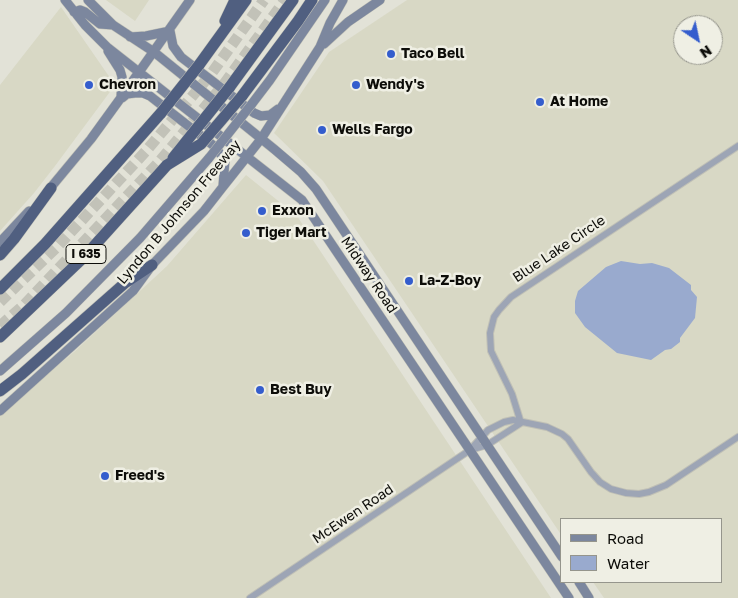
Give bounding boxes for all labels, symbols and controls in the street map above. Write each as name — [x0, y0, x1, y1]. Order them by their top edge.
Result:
north arrow — [673, 15, 723, 65]
text: N — [697, 42, 715, 62]
place label: Taco Bell — [401, 46, 465, 62]
marker: Taco Bell — [385, 48, 397, 60]
place label: Chevron — [99, 77, 156, 93]
place label: Wendy's — [366, 77, 425, 93]
marker: Chevron — [83, 79, 95, 91]
marker: Wendy's — [350, 79, 362, 91]
place label: At Home — [550, 94, 608, 110]
marker: At Home — [534, 96, 546, 108]
place label: Wells Fargo — [332, 122, 413, 138]
marker: Wells Fargo — [316, 124, 328, 136]
street label: Lyndon B Johnson Freeway — [114, 137, 244, 287]
place label: Exxon — [272, 203, 314, 219]
marker: Exxon — [256, 205, 268, 217]
street label: Blue Lake Circle — [510, 212, 608, 286]
place label: Tiger Mart — [256, 225, 327, 241]
marker: Tiger Mart — [240, 227, 252, 239]
street label: Midway Road — [337, 234, 401, 316]
road number: I 635 — [66, 244, 106, 264]
place label: La-Z-Boy — [419, 273, 481, 289]
marker: La-Z-Boy — [403, 275, 415, 287]
place label: Best Buy — [270, 382, 332, 398]
marker: Best Buy — [254, 384, 266, 396]
place label: Freed's — [115, 468, 165, 484]
marker: Freed's — [99, 470, 111, 482]
street label: McEwen Road — [309, 481, 397, 547]
legend — [560, 518, 723, 583]
text: Road — [607, 529, 644, 547]
text: Water — [607, 554, 650, 572]

